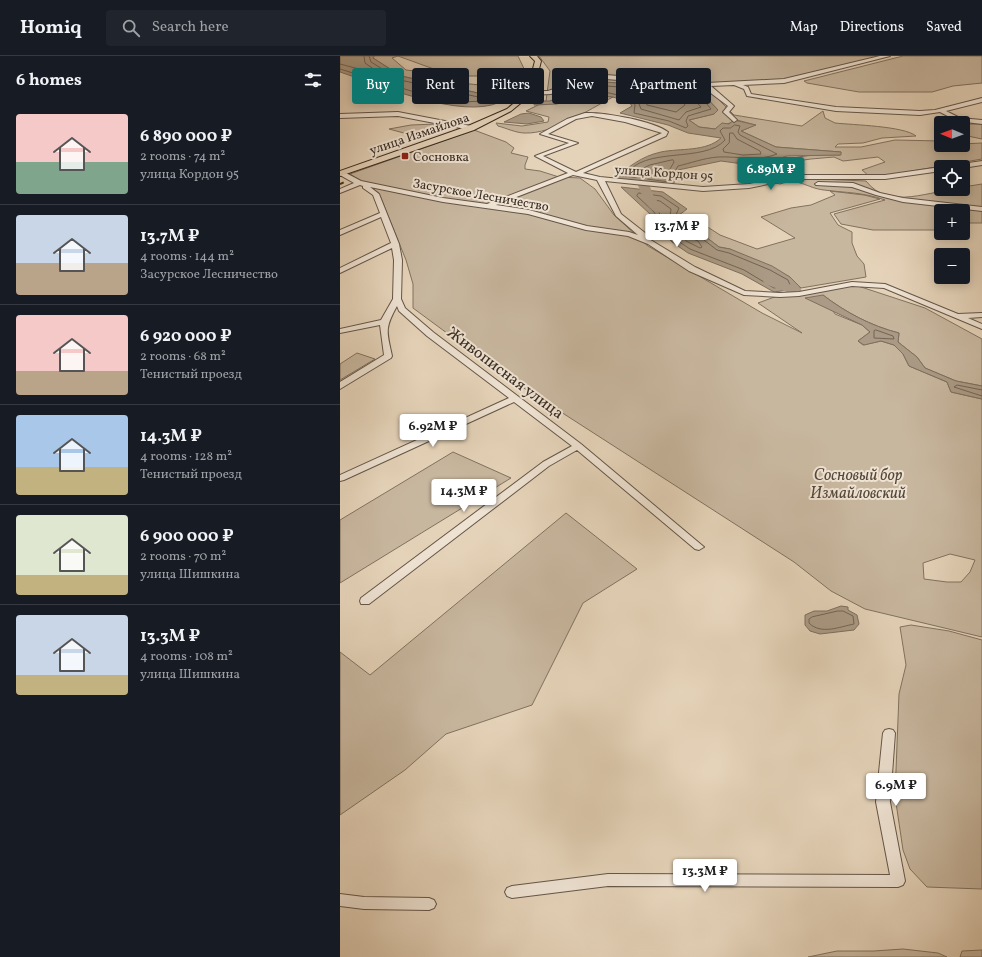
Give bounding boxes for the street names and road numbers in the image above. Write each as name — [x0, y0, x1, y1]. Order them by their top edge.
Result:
street label: улица Измайлова — [367, 109, 472, 160]
street label: улица Кордон 95 — [614, 162, 714, 186]
street label: Засурское Лесничество — [411, 175, 550, 217]
street label: Живописная улица — [442, 322, 568, 425]

